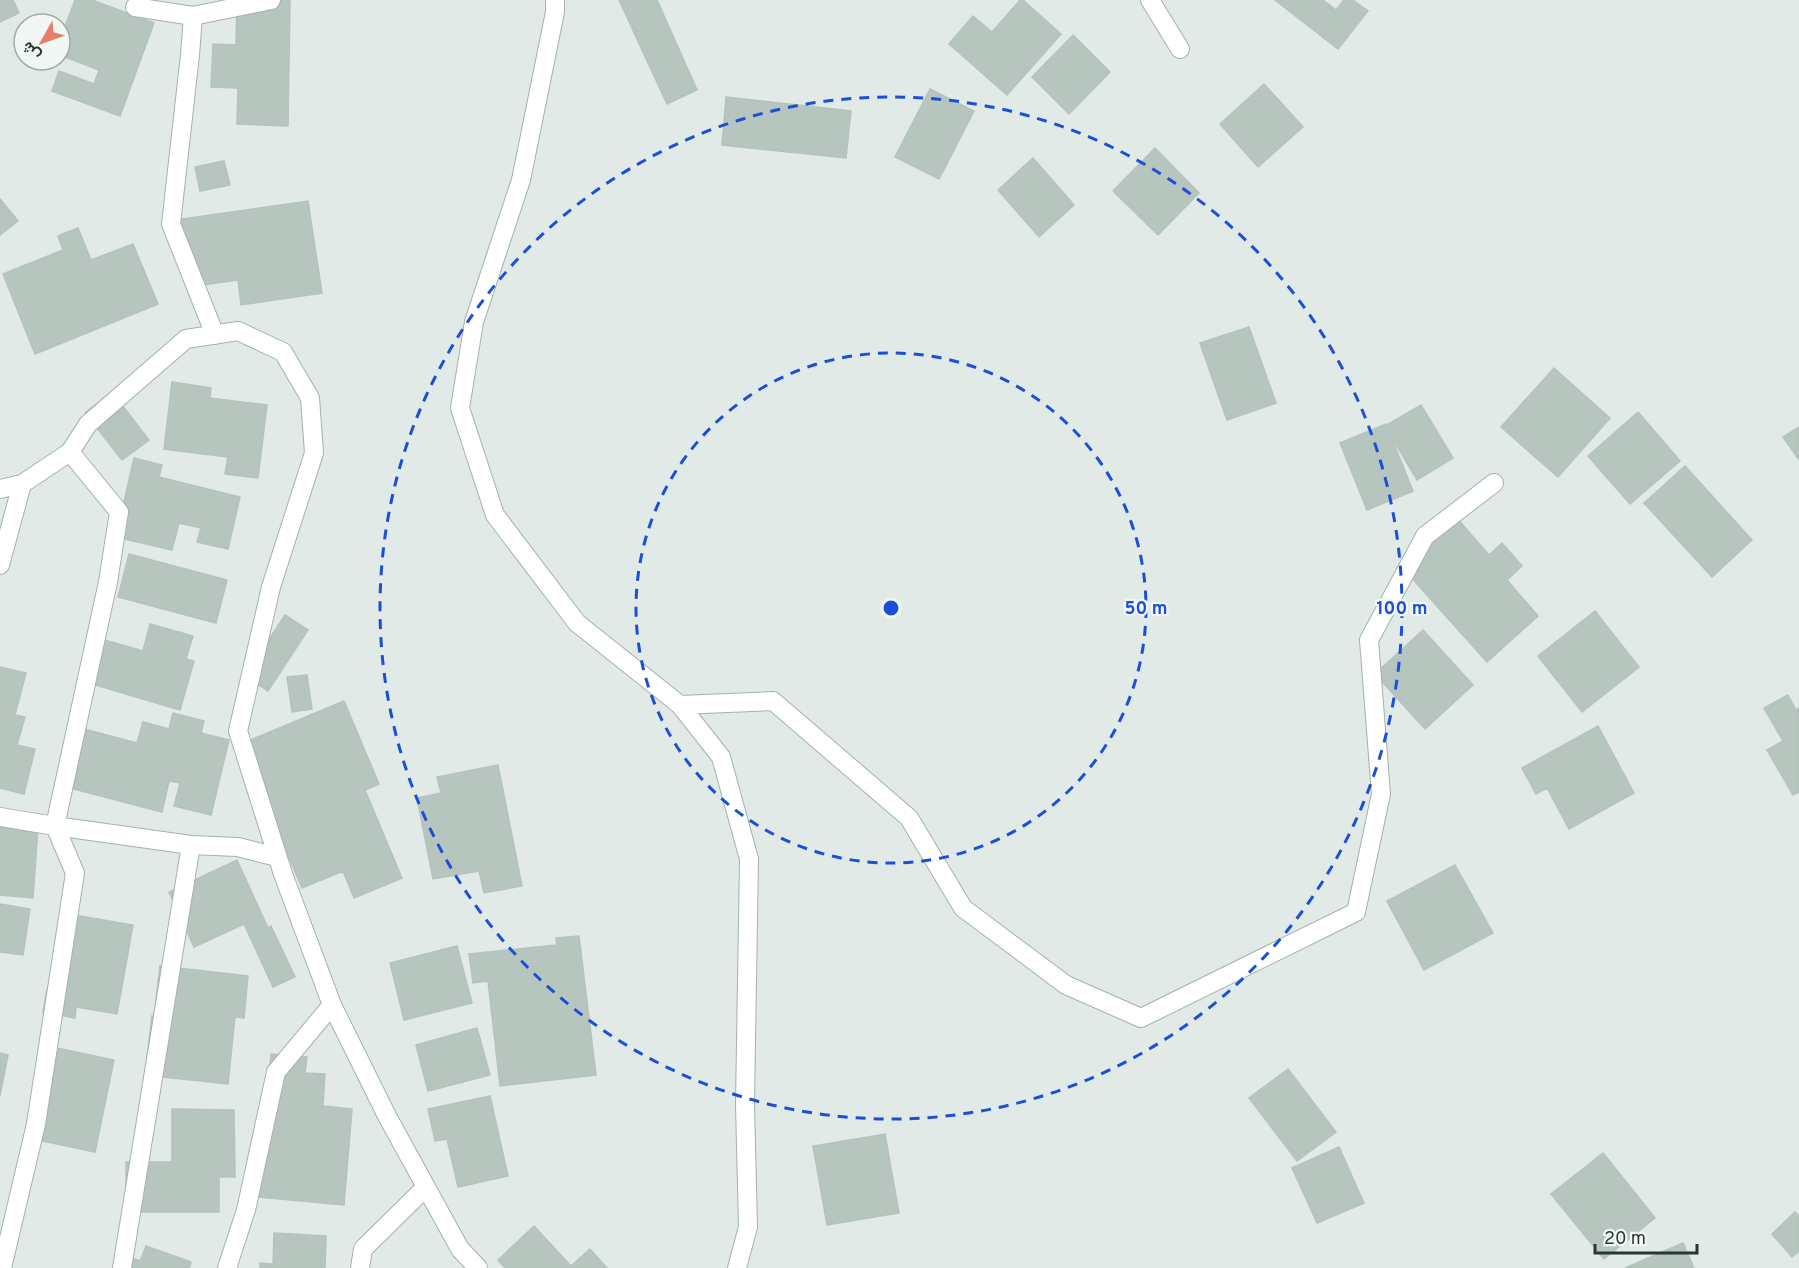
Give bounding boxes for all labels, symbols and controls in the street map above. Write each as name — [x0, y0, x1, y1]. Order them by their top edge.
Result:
north arrow — [12, 12, 72, 72]
text: ش — [18, 37, 46, 64]
centre of rings — [881, 598, 901, 618]
text: 50 m — [1124, 598, 1168, 621]
text: 100 m — [1376, 598, 1428, 621]
scale bar — [1595, 1217, 1697, 1255]
text: 20 m — [1604, 1228, 1646, 1251]

